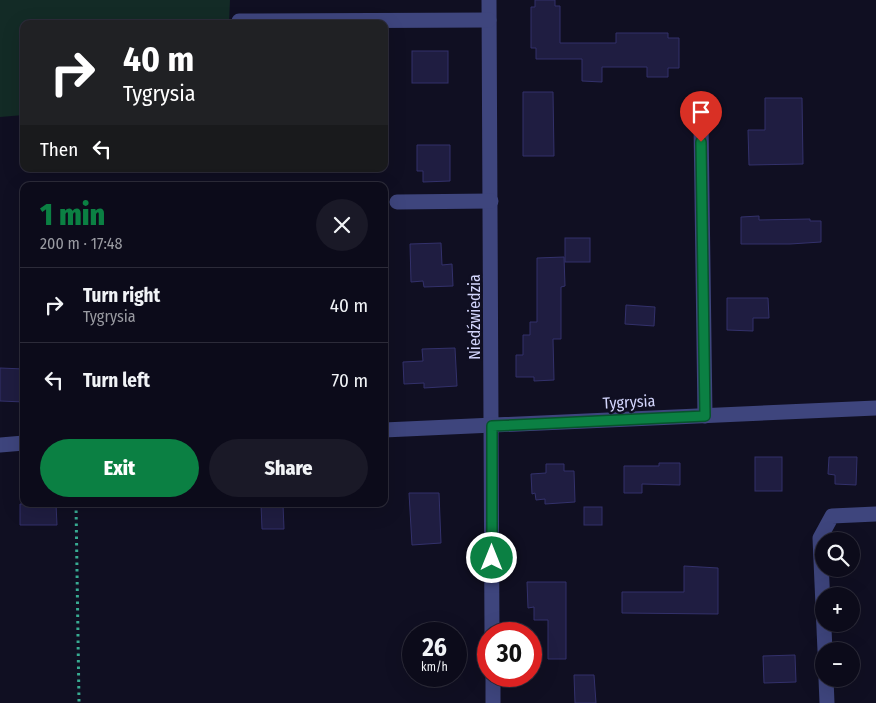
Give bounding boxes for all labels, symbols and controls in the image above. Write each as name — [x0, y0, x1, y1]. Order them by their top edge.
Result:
text: 40 m — [123, 38, 194, 80]
icon: right — [40, 40, 105, 105]
text: Tygrysia — [123, 80, 195, 107]
pin — [680, 91, 722, 142]
icon: arrive — [687, 98, 715, 126]
icon: left — [88, 135, 116, 163]
text: Then — [40, 138, 78, 161]
text: 1 min — [40, 197, 105, 233]
button: close — [316, 199, 368, 251]
text: 200 m · 17:48 — [40, 234, 122, 253]
street label: Niedźwiedzia — [465, 274, 484, 360]
text: Turn right — [83, 284, 160, 307]
icon: right — [40, 291, 68, 319]
text: 40 m — [330, 294, 368, 317]
text: Tygrysia — [83, 307, 136, 326]
icon: left — [40, 366, 68, 394]
text: Turn left — [83, 369, 150, 392]
text: 70 m — [332, 369, 368, 392]
street label: Tygrysia — [602, 391, 656, 413]
button: Exit — [40, 439, 199, 497]
button: Share — [209, 439, 368, 497]
position arrow — [465, 531, 517, 583]
map controls — [815, 532, 860, 687]
button: search — [815, 532, 860, 577]
button: + — [815, 587, 860, 632]
speed limit sign: 30 — [477, 622, 542, 687]
text: 26 — [422, 633, 447, 663]
button: − — [815, 642, 860, 687]
text: km/h — [421, 660, 448, 674]

